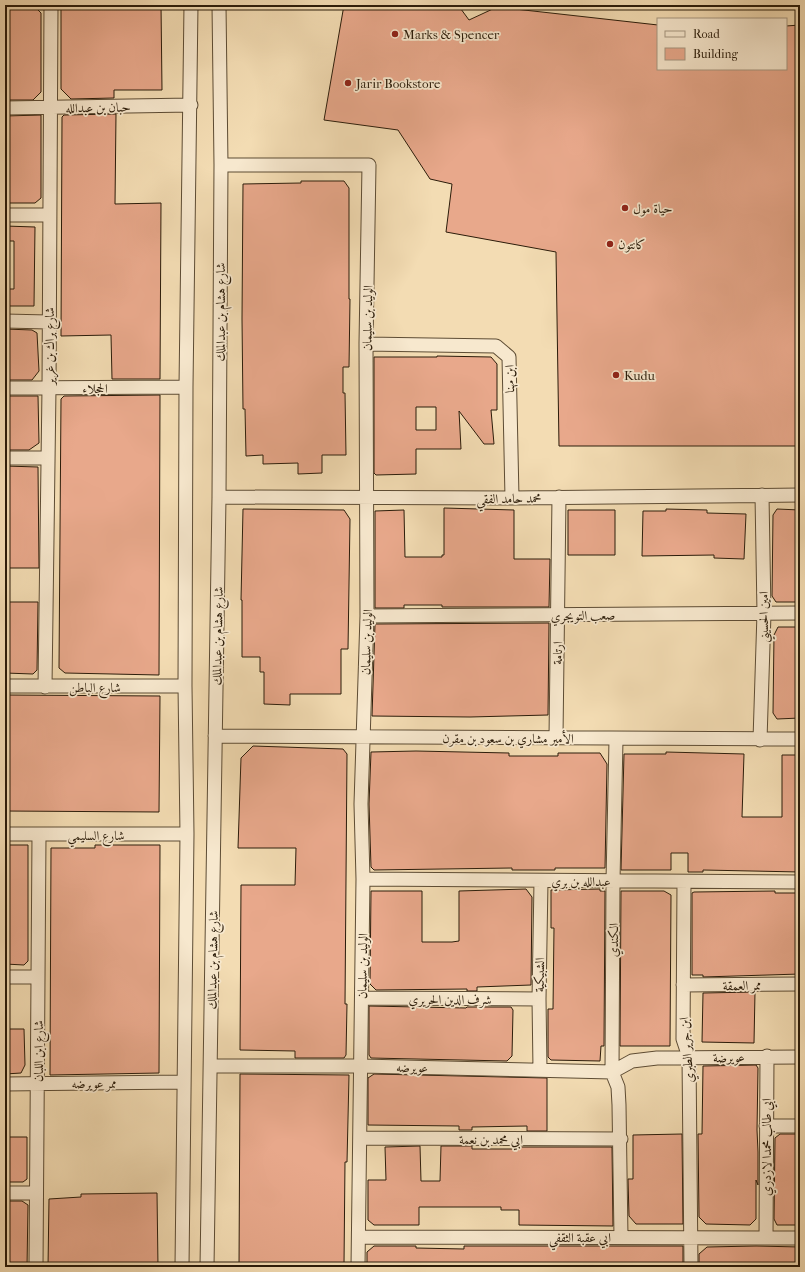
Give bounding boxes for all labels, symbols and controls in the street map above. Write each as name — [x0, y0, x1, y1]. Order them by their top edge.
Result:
legend — [657, 18, 787, 70]
place label: Marks & Spencer — [403, 27, 500, 42]
text: Road — [693, 27, 720, 41]
marker: Marks & Spencer — [390, 29, 400, 39]
text: Building — [693, 47, 738, 61]
place label: Jarir Bookstore — [355, 76, 441, 91]
marker: Jarir Bookstore — [343, 78, 353, 88]
street label: حبان بن عبدالله — [65, 99, 131, 117]
place label: حياة مول — [633, 201, 673, 217]
marker: حياة مول — [620, 203, 630, 213]
place label: كانتون — [618, 237, 646, 253]
marker: كانتون — [605, 239, 615, 249]
street label: شارع هشام بن عبدالملك — [213, 263, 232, 361]
street label: الوليد بن سليمان — [359, 285, 377, 351]
street label: شارع براك بن غرير — [42, 307, 61, 387]
street label: ابن مهنا — [502, 365, 518, 393]
place label: Kudu — [624, 368, 656, 383]
marker: Kudu — [611, 370, 621, 380]
street label: الحجلاء — [82, 381, 108, 396]
street label: محمد حامد الفقي — [476, 490, 542, 513]
street label: شارع هشام بن عبدالملك — [209, 586, 230, 686]
street label: امين الحسيني — [756, 591, 775, 643]
street label: صعب التويجري — [551, 607, 616, 627]
street label: الوليد بن سليمان — [358, 609, 376, 675]
street label: ارتامة — [550, 641, 566, 665]
street label: شارع الباطن — [69, 680, 121, 699]
street label: الأمير مشاري بن سعود بن مقرن — [442, 730, 574, 749]
street label: شارع السليمي — [67, 828, 125, 848]
street label: عبدالله بن بري — [551, 874, 611, 892]
street label: شارع هشام بن عبدالملك — [204, 910, 225, 1010]
street label: الكندي — [606, 923, 624, 957]
street label: الوليد بن سليمان — [354, 933, 372, 999]
street label: الشبيكية — [532, 957, 548, 992]
street label: ممر العمقة — [722, 978, 762, 994]
street label: شرف الدين الحريري — [409, 992, 491, 1010]
street label: ابن جرير الطبري — [676, 1016, 700, 1084]
street label: شارع ابن اللبان — [31, 1020, 50, 1082]
street label: عويرضة — [713, 1050, 745, 1066]
street label: عويرضه — [396, 1060, 428, 1076]
street label: ممر عويرضه — [71, 1076, 117, 1092]
street label: ابي طالب محمدا لازدري — [759, 1098, 778, 1196]
street label: ابي محمد بن نعمة — [459, 1132, 523, 1151]
street label: ابي عقبة الثقفي — [549, 1230, 611, 1251]

